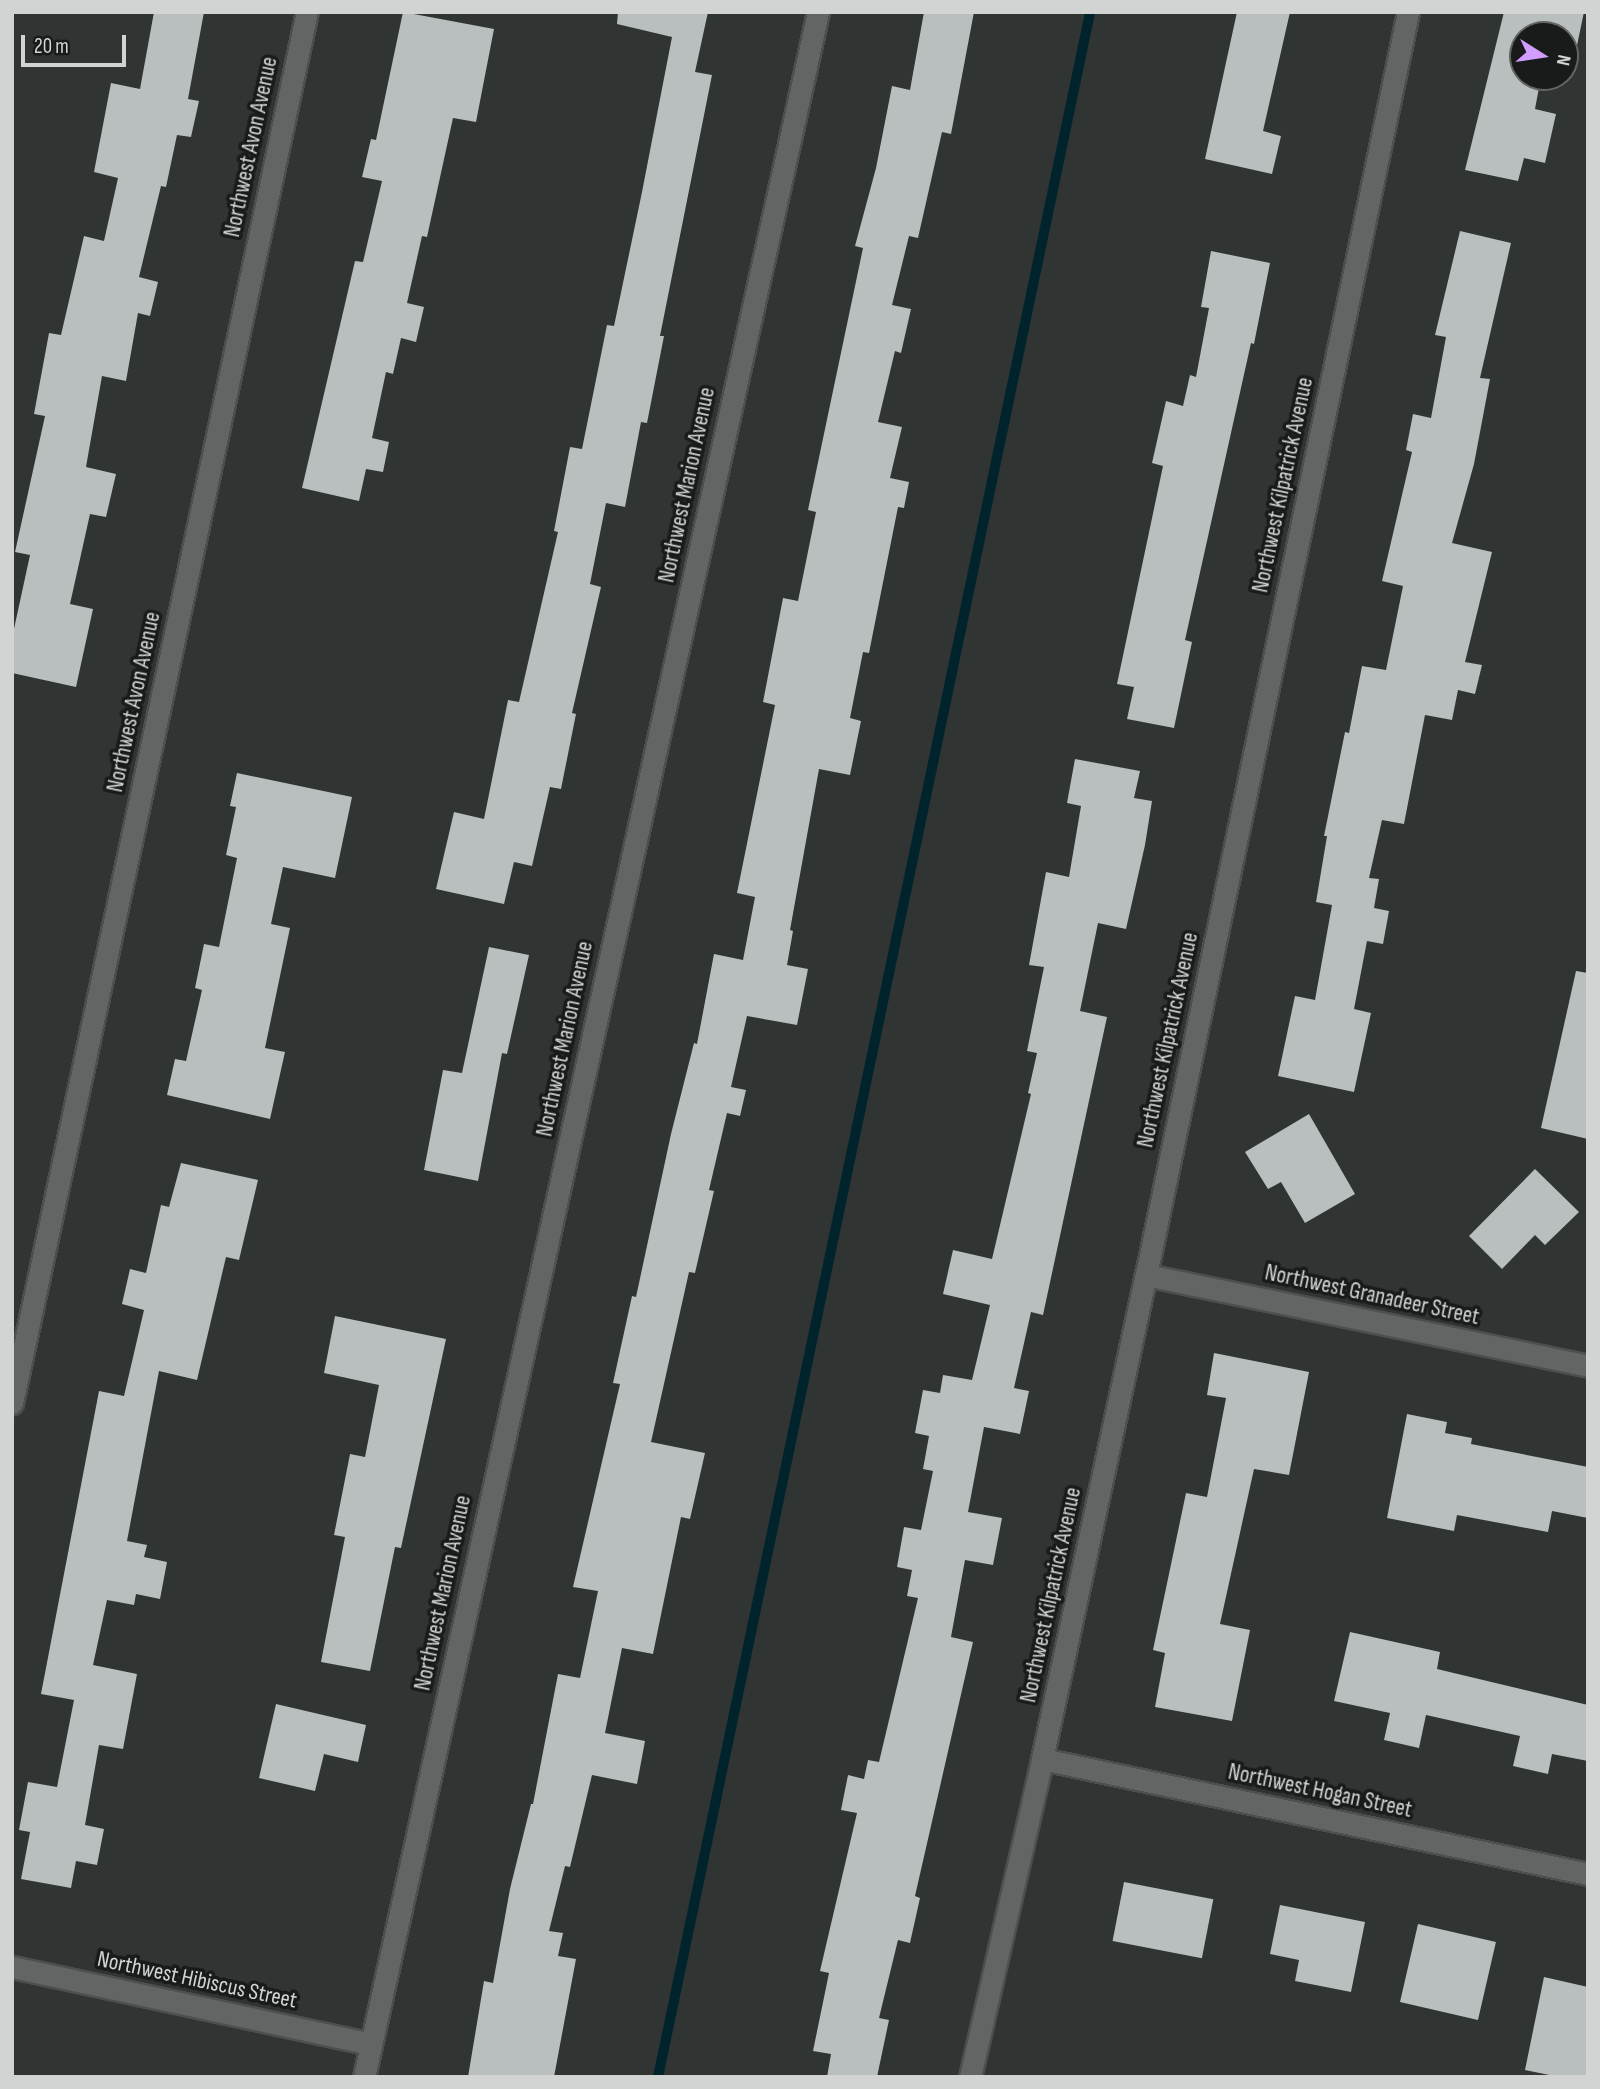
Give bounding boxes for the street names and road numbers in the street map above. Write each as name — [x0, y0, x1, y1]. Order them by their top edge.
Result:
street label: Northwest Avon Avenue — [218, 54, 284, 240]
street label: Northwest Kilpatrick Avenue — [1247, 375, 1319, 595]
street label: Northwest Marion Avenue — [653, 385, 721, 585]
street label: Northwest Avon Avenue — [101, 609, 167, 795]
street label: Northwest Kilpatrick Avenue — [1132, 930, 1204, 1150]
street label: Northwest Marion Avenue — [531, 939, 599, 1139]
street label: Northwest Granadeer Street — [1262, 1259, 1482, 1331]
street label: Northwest Kilpatrick Avenue — [1015, 1485, 1087, 1705]
street label: Northwest Marion Avenue — [409, 1493, 477, 1693]
street label: Northwest Hogan Street — [1226, 1758, 1414, 1824]
street label: Northwest Hibiscus Street — [95, 1945, 299, 2015]

